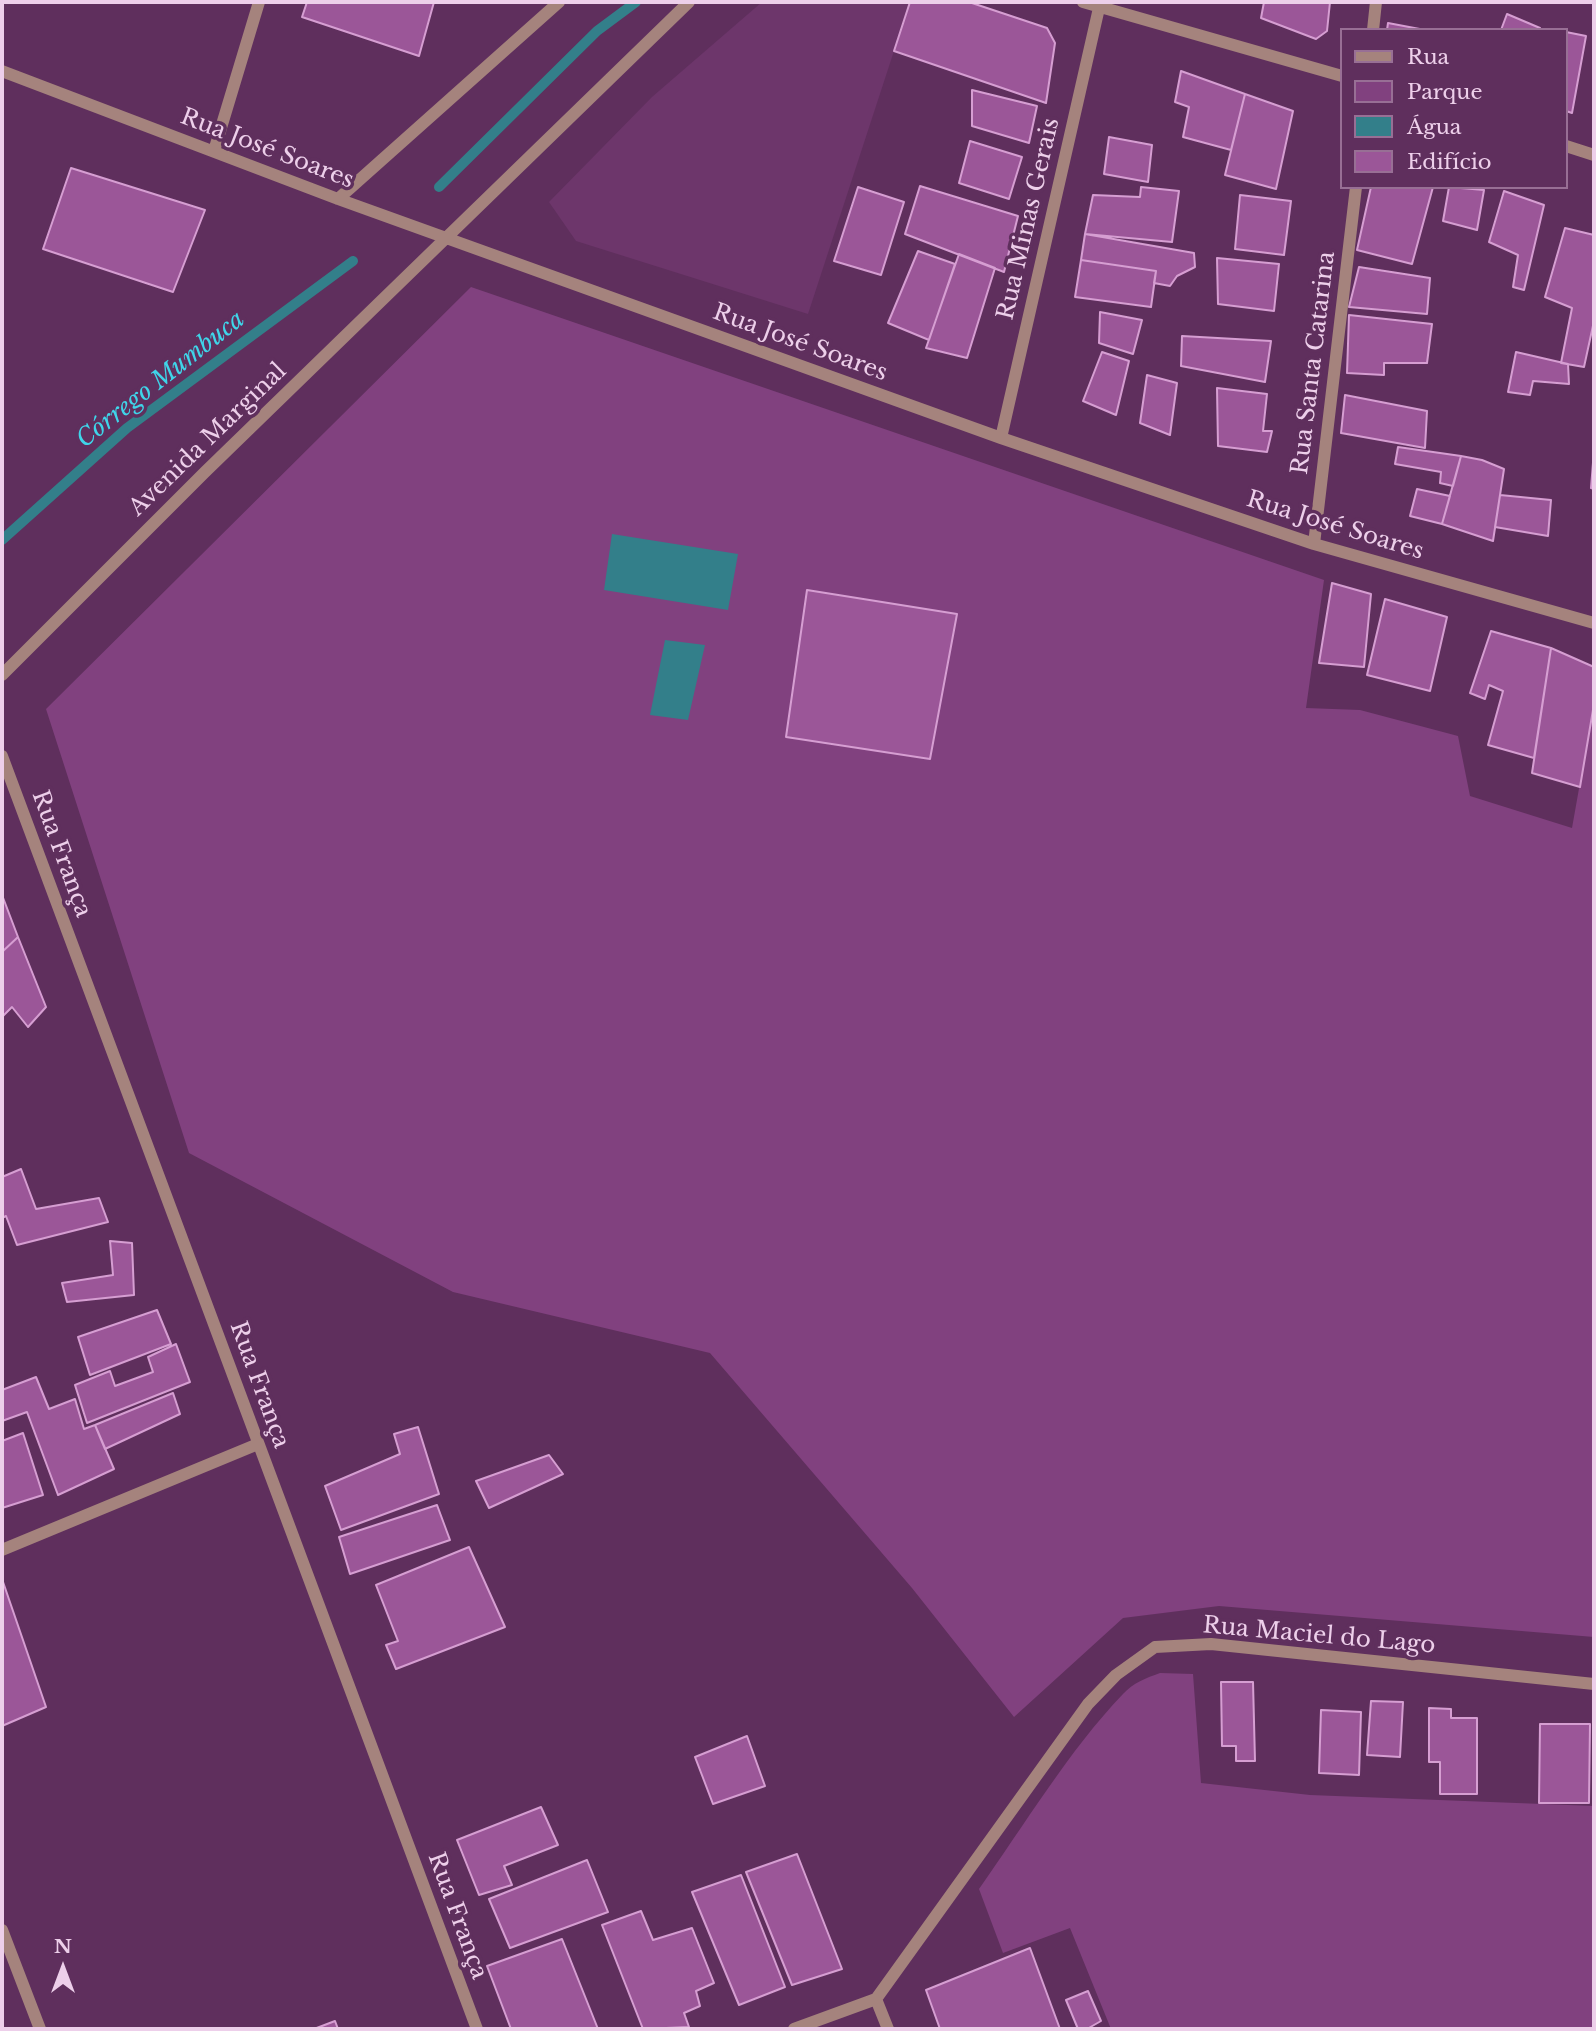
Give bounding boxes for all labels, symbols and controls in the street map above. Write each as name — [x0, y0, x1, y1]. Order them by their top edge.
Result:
legend — [1340, 28, 1568, 189]
text: Rua — [1407, 44, 1449, 70]
text: Parque — [1407, 79, 1482, 105]
street label: Rua José Soares — [176, 103, 358, 195]
text: Água — [1407, 114, 1462, 140]
street label: Rua Minas Gerais — [992, 115, 1066, 323]
text: Edifício — [1407, 149, 1492, 175]
street label: Rua Santa Catarina — [1287, 250, 1341, 476]
street label: Rua José Soares — [709, 299, 891, 387]
water label: Córrego Mumbuca — [71, 305, 251, 455]
street label: Avenida Marginal — [124, 358, 292, 522]
street label: Rua José Soares — [1243, 486, 1427, 566]
street label: Rua França — [25, 787, 97, 921]
street label: Rua França — [223, 1318, 295, 1452]
street label: Rua Maciel do Lago — [1202, 1612, 1436, 1660]
street label: Rua França — [421, 1849, 493, 1983]
north arrow — [28, 1933, 98, 2003]
text: N — [54, 1935, 72, 1958]

